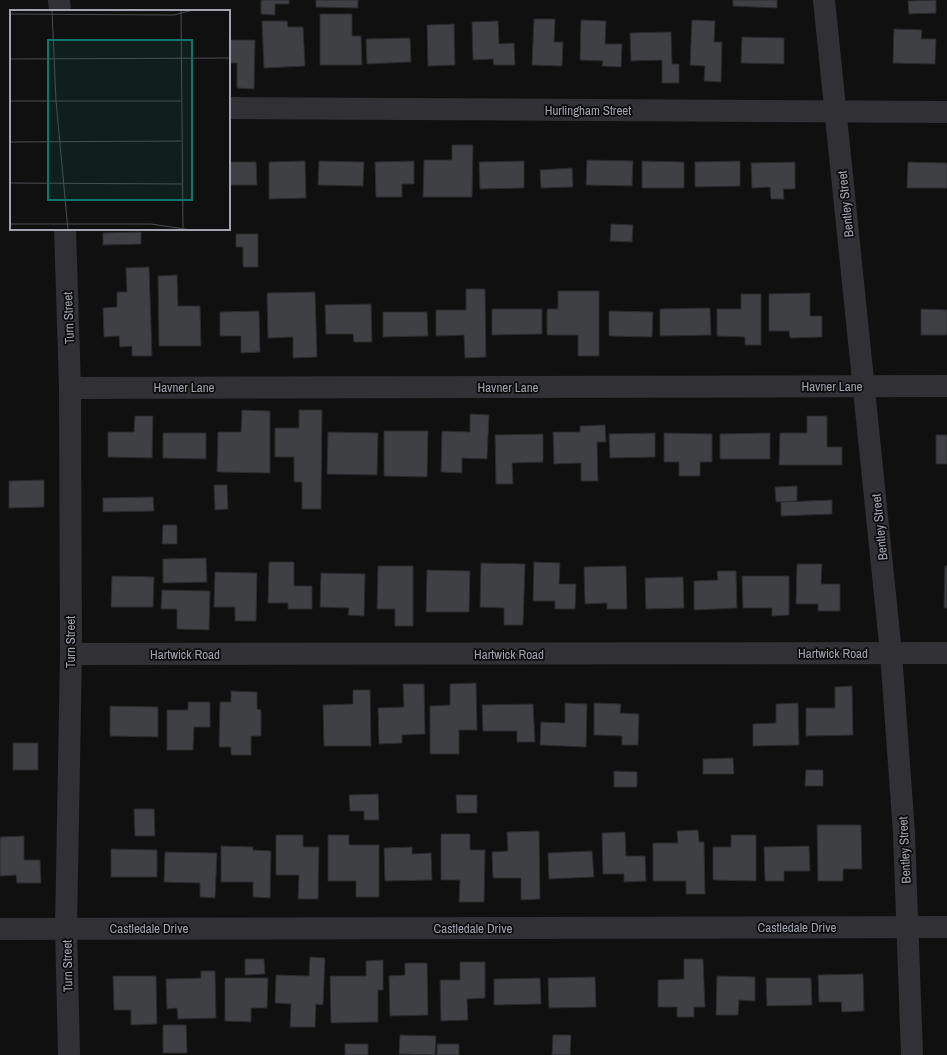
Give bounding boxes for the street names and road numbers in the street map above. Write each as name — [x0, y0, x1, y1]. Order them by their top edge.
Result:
street label: Hurlingham Street — [545, 102, 631, 119]
street label: Bentley Street — [834, 170, 857, 238]
street label: Turn Street — [59, 291, 78, 344]
street label: Havner Lane — [801, 378, 863, 395]
street label: Havner Lane — [153, 379, 215, 396]
street label: Havner Lane — [477, 379, 539, 396]
street label: Bentley Street — [868, 493, 891, 561]
street label: Turn Street — [62, 616, 79, 668]
street label: Hartwick Road — [798, 645, 868, 662]
street label: Hartwick Road — [150, 646, 220, 663]
street label: Hartwick Road — [474, 646, 544, 663]
street label: Bentley Street — [894, 816, 915, 884]
street label: Castledale Drive — [758, 919, 836, 936]
street label: Castledale Drive — [110, 920, 188, 937]
street label: Castledale Drive — [434, 920, 512, 937]
street label: Turn Street — [59, 940, 76, 992]

